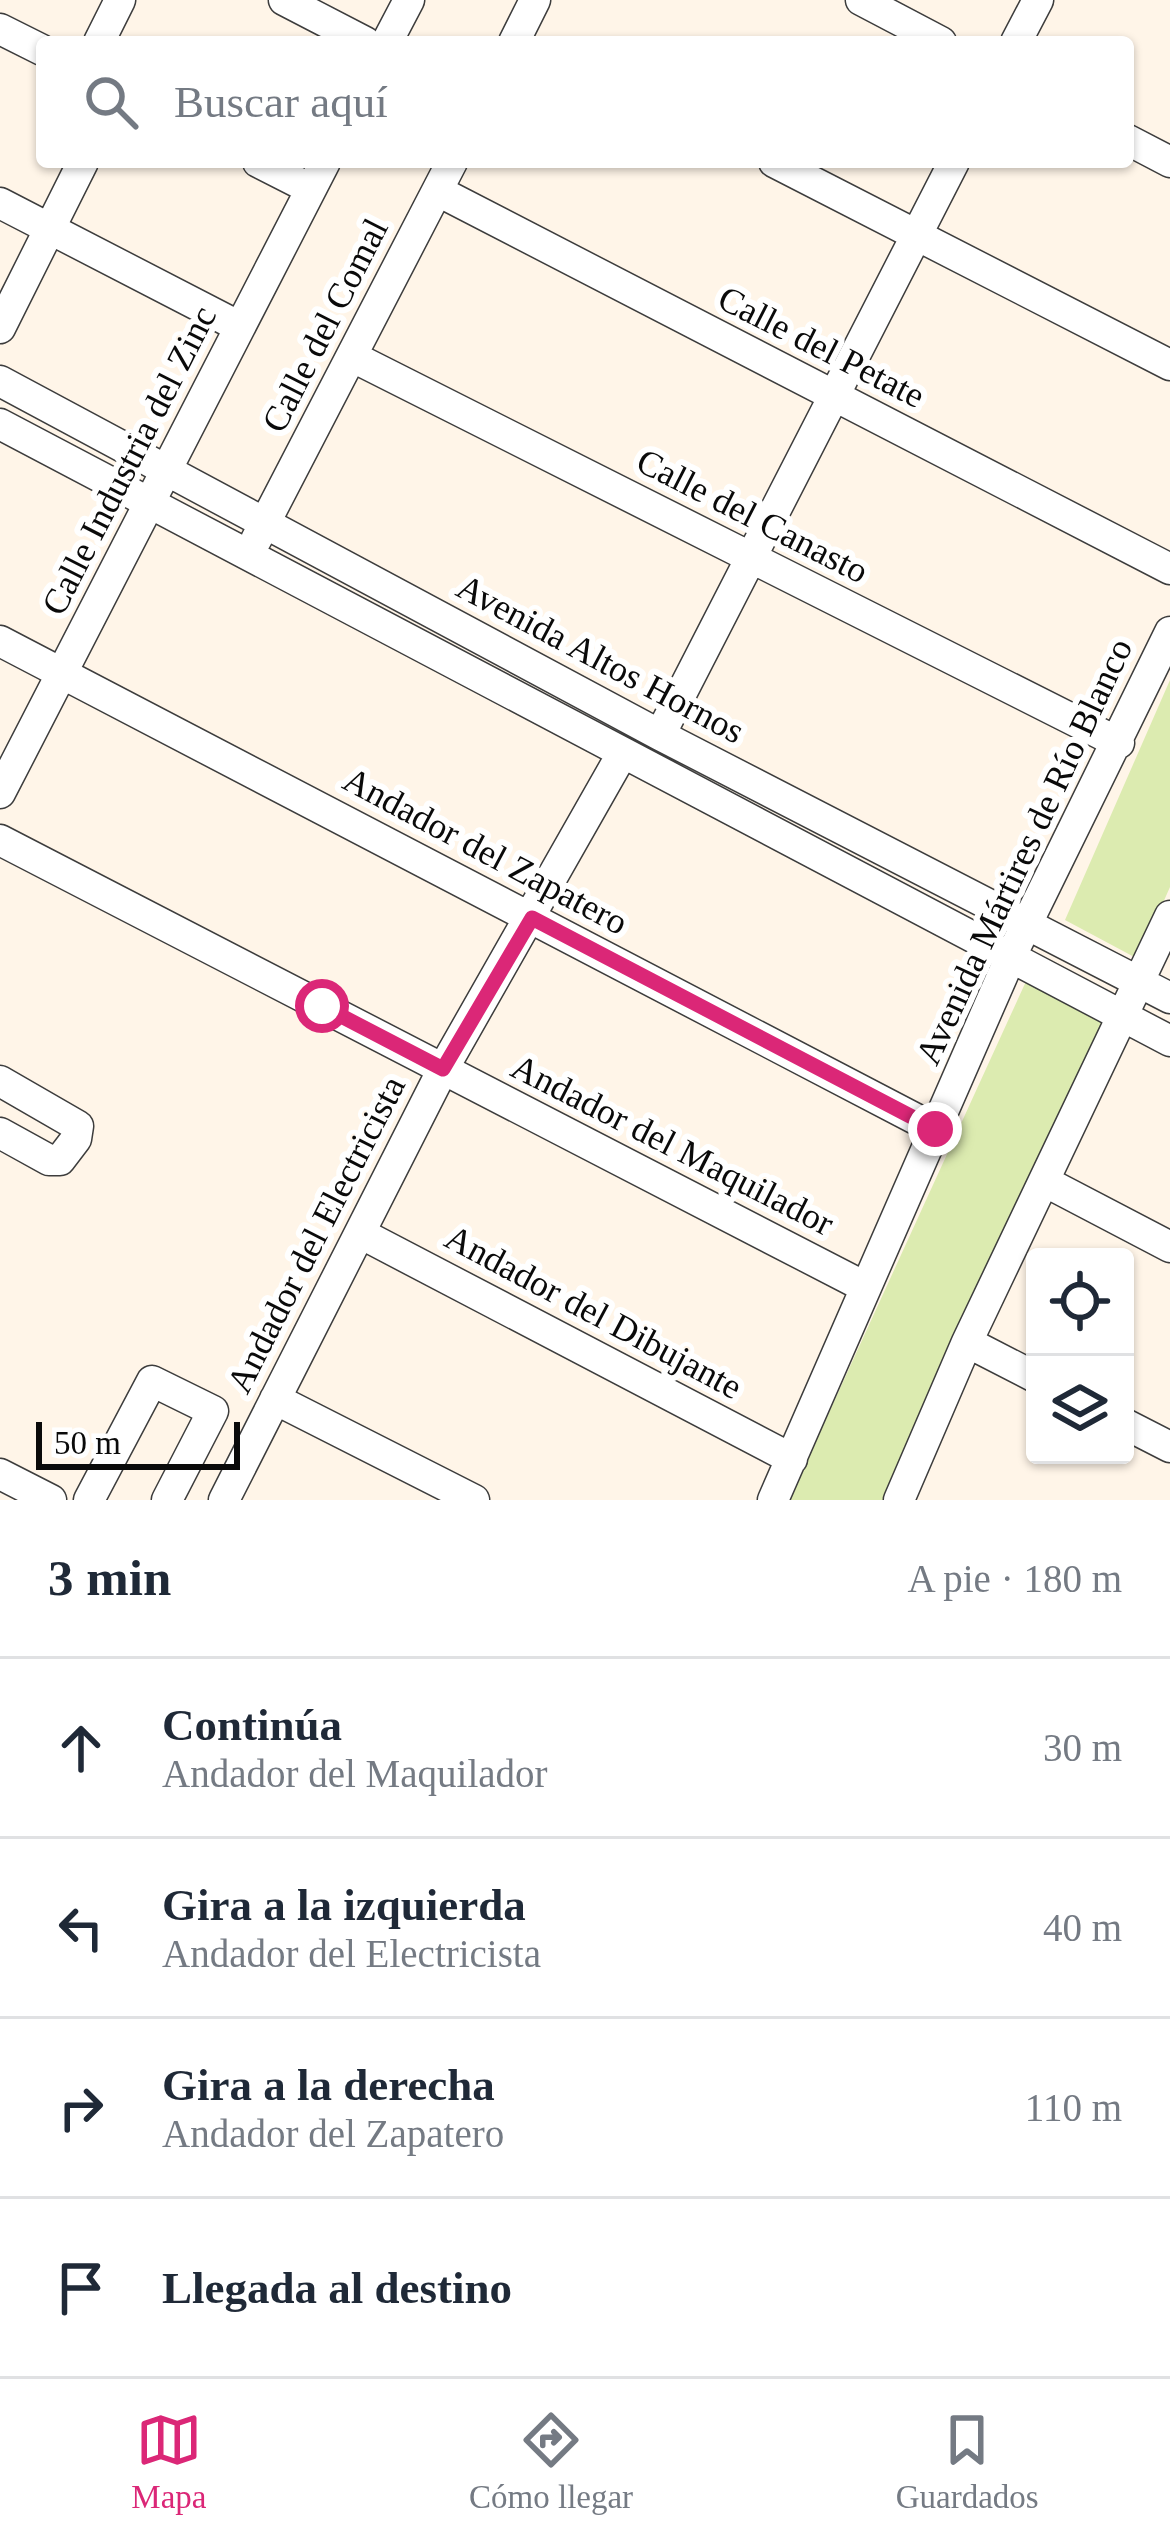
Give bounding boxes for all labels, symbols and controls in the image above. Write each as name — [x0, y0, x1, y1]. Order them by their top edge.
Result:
search box — [36, 36, 1134, 168]
icon: search — [78, 69, 144, 135]
text: Buscar aquí — [174, 77, 388, 127]
street label: Calle del Comal — [254, 212, 396, 439]
street label: Calle del Petate — [712, 278, 931, 416]
street label: Calle Industria del Zinc — [34, 299, 224, 621]
street label: Calle del Canasto — [630, 440, 875, 591]
street label: Avenida Altos Hornos — [450, 566, 751, 751]
street label: Avenida Mártires de Río Blanco — [907, 632, 1140, 1071]
street label: Andador del Zapatero — [337, 759, 634, 943]
route start — [295, 979, 349, 1033]
street label: Andador del Maquilador — [505, 1046, 840, 1244]
street label: Andador del Electricista — [219, 1069, 413, 1399]
route end — [908, 1102, 962, 1156]
street label: Andador del Dibujante — [438, 1217, 749, 1407]
map controls — [1026, 1248, 1134, 1464]
button: locate — [1026, 1248, 1134, 1356]
button: layers — [1026, 1356, 1134, 1464]
scale bar — [36, 1416, 240, 1469]
text: 50 m — [54, 1425, 121, 1461]
text: 3 min — [48, 1550, 171, 1606]
text: A pie · 180 m — [908, 1557, 1122, 1600]
text: Continúa — [162, 1700, 342, 1750]
icon: ahead — [48, 1715, 114, 1781]
text: 30 m — [1043, 1726, 1122, 1769]
text: Andador del Maquilador — [162, 1752, 548, 1795]
text: Gira a la izquierda — [162, 1880, 526, 1930]
icon: left — [48, 1895, 114, 1961]
text: 40 m — [1043, 1906, 1122, 1949]
text: Andador del Electricista — [162, 1932, 541, 1975]
text: Gira a la derecha — [162, 2060, 495, 2110]
icon: right — [48, 2075, 114, 2141]
text: 110 m — [1025, 2086, 1122, 2129]
text: Andador del Zapatero — [162, 2112, 504, 2155]
icon: arrive — [48, 2255, 114, 2321]
text: Llegada al destino — [162, 2263, 512, 2313]
tab: Mapa — [131, 2407, 206, 2516]
tab: Cómo llegar — [469, 2407, 633, 2516]
tab: Guardados — [896, 2407, 1039, 2516]

